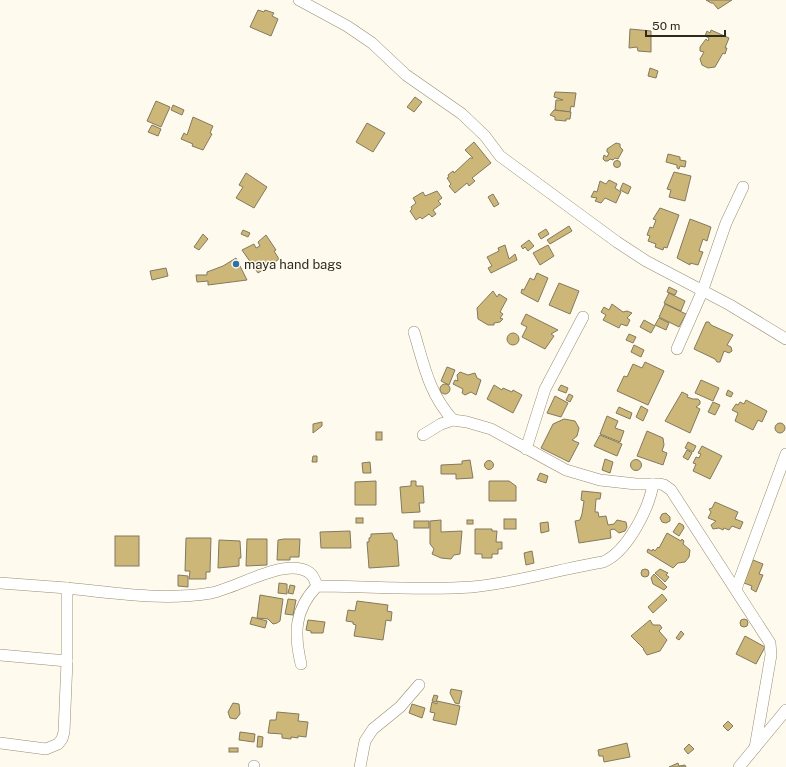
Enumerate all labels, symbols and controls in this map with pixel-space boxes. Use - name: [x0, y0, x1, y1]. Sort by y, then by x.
- scale bar: [646, 12, 725, 38]
- text: 50 m: [652, 19, 680, 33]
- place label: maya hand bags: [244, 257, 342, 272]
- marker: maya hand bags: [231, 259, 241, 269]

